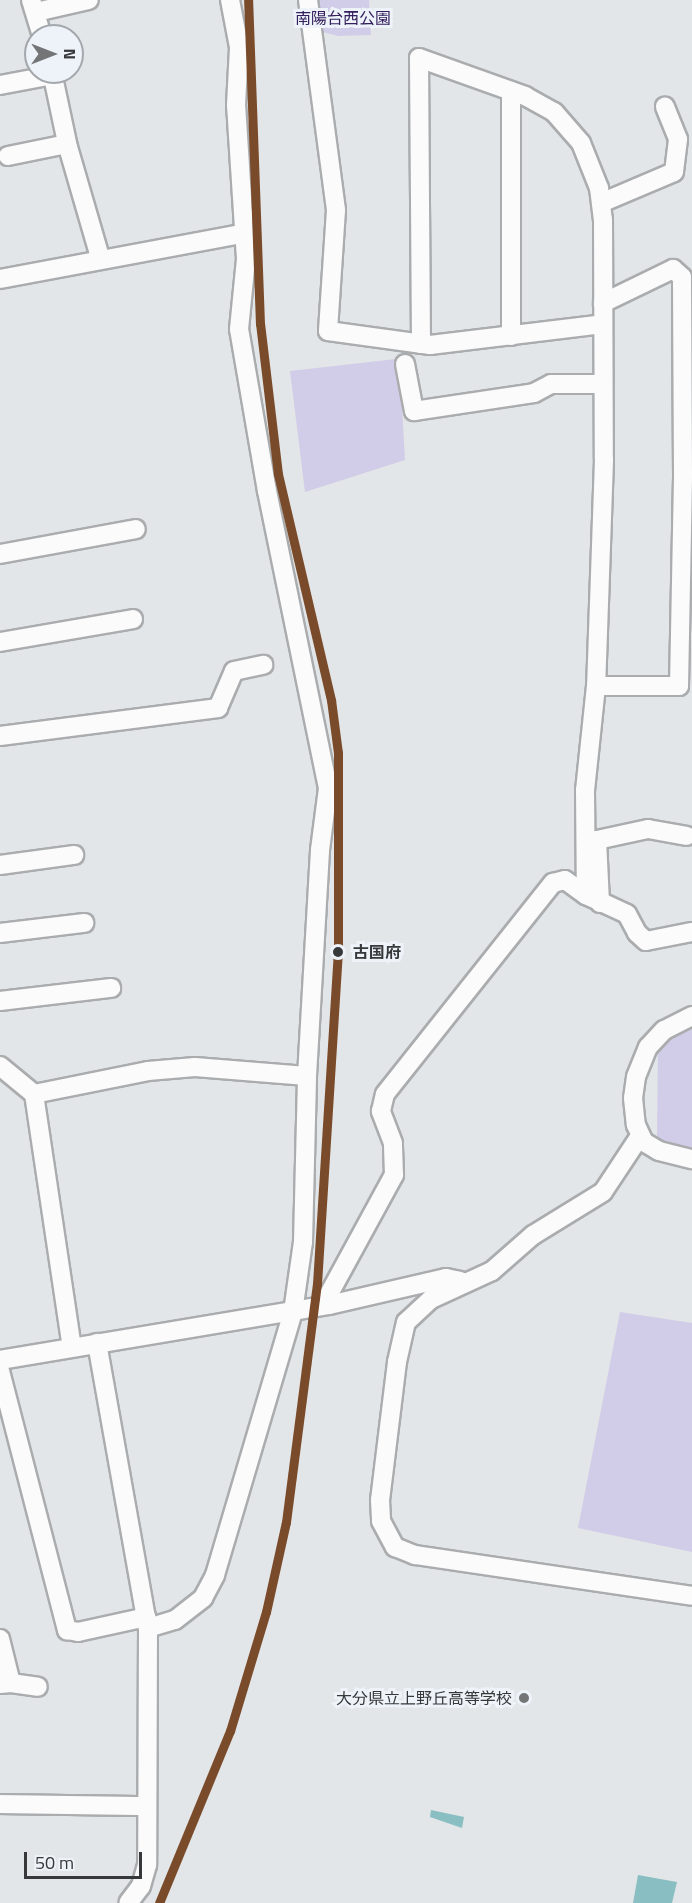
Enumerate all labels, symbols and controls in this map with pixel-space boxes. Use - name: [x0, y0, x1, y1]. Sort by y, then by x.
- park label: 南陽台西公園: [295, 8, 391, 28]
- north arrow: [24, 24, 84, 84]
- text: N: [58, 48, 82, 60]
- marker: 古国府: [328, 942, 348, 962]
- place label: 古国府: [353, 942, 401, 962]
- place label: 大分県立上野丘高等学校: [336, 1688, 512, 1708]
- marker: 大分県立上野丘高等学校: [517, 1691, 531, 1705]
- scale bar: [27, 1840, 146, 1878]
- text: 50 m: [35, 1849, 74, 1876]

